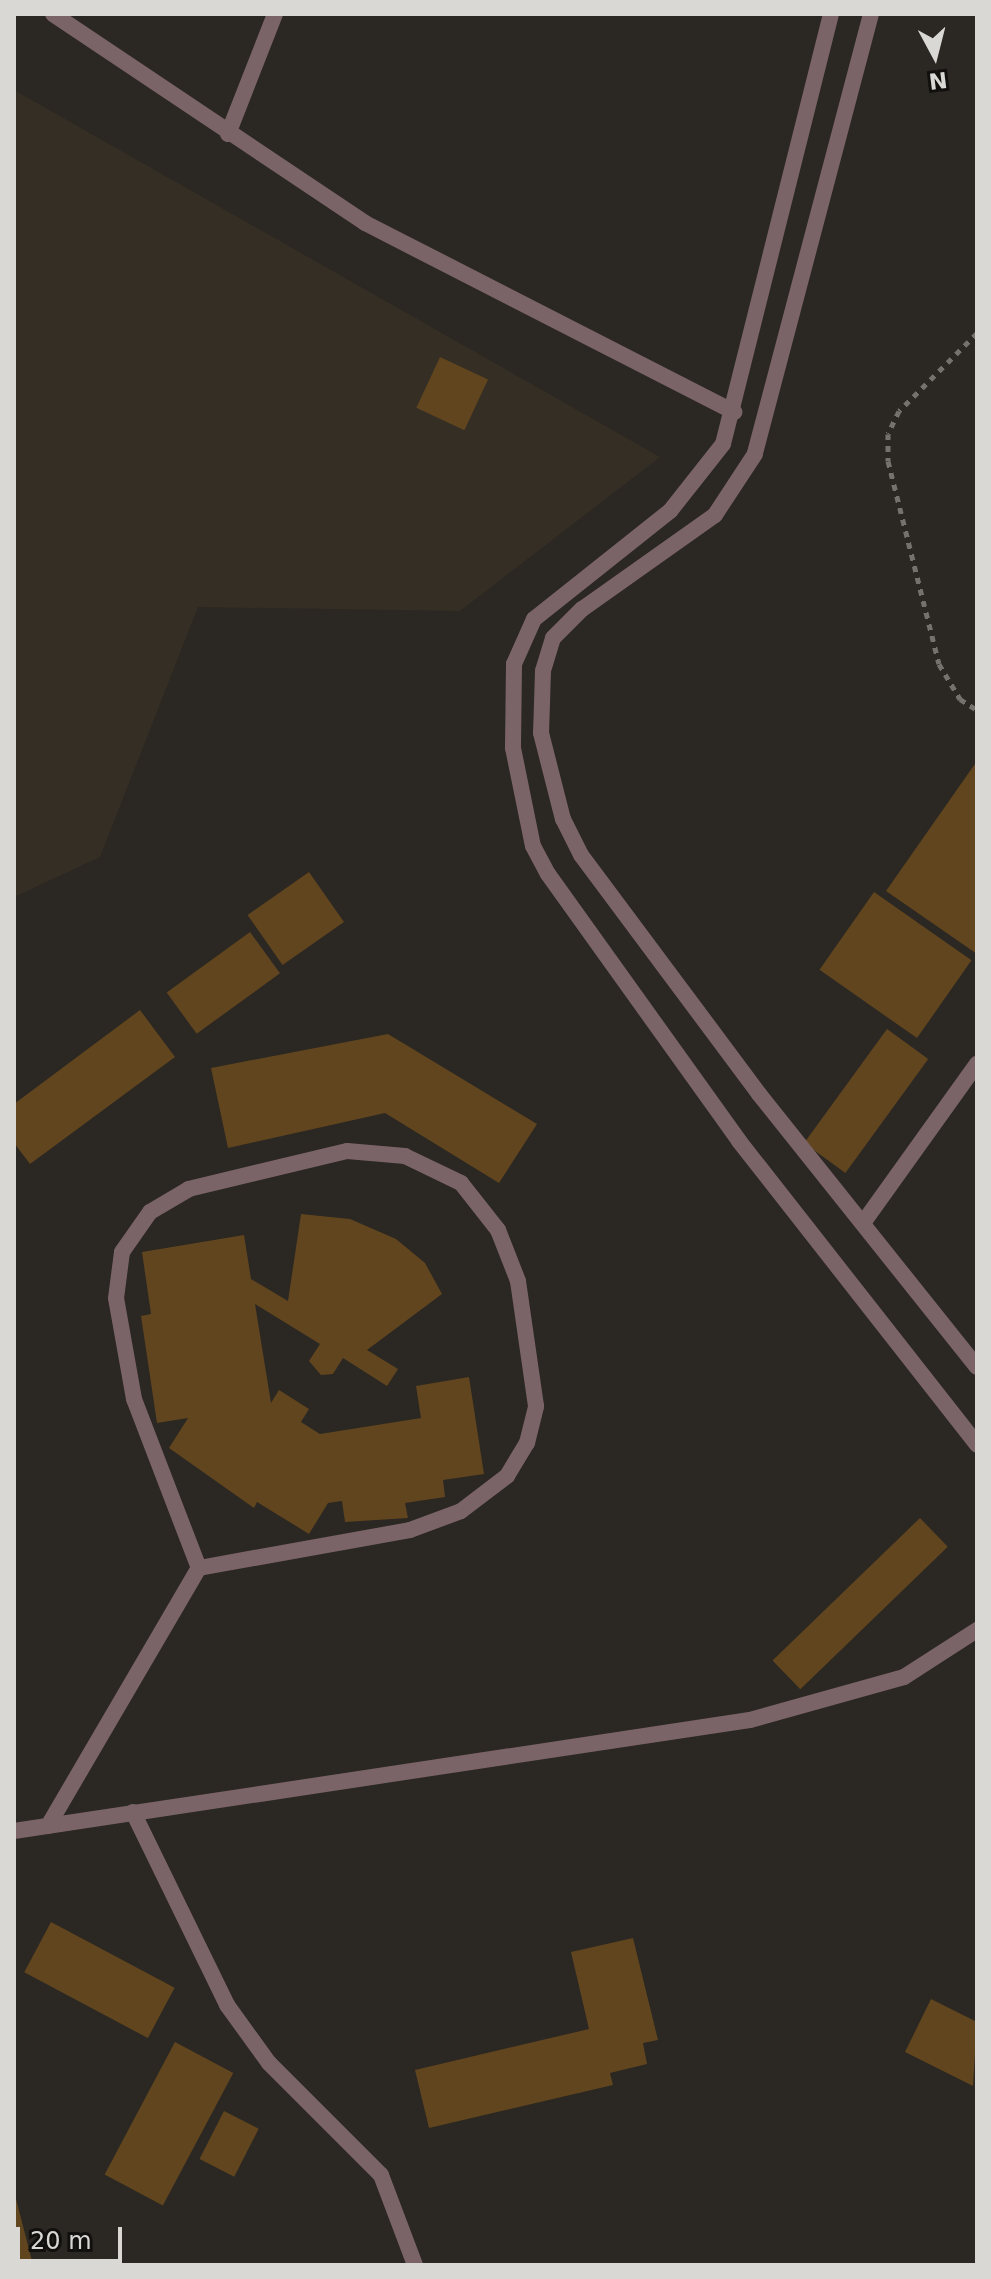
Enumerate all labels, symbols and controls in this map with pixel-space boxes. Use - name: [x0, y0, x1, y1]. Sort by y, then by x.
- north arrow: [895, 16, 975, 96]
- text: N: [927, 67, 949, 94]
- scale bar: [20, 2211, 126, 2261]
- text: 20 m: [30, 2227, 92, 2255]

